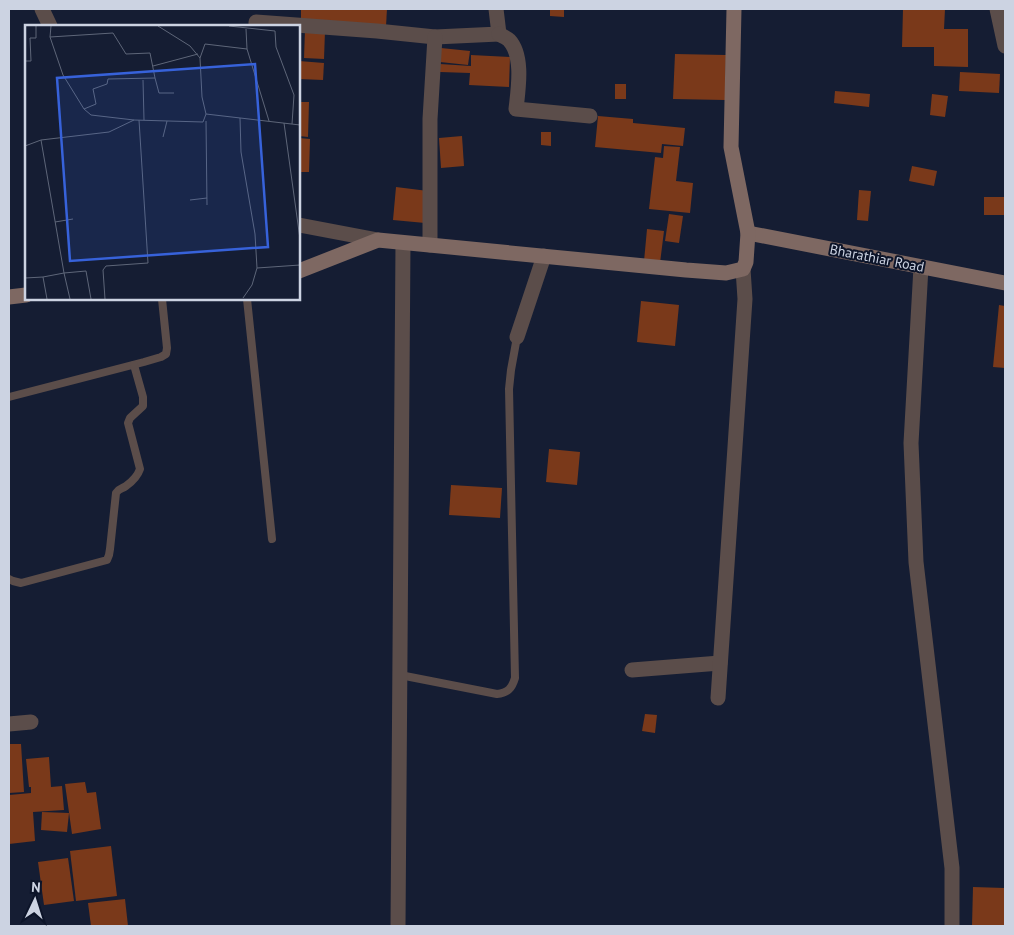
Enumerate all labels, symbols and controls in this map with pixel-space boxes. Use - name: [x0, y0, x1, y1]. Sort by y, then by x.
- inset map: [25, 25, 300, 300]
- street label: Bharathiar Road: [828, 240, 926, 276]
- north arrow: [10, 875, 60, 925]
- text: N: [31, 878, 41, 896]

